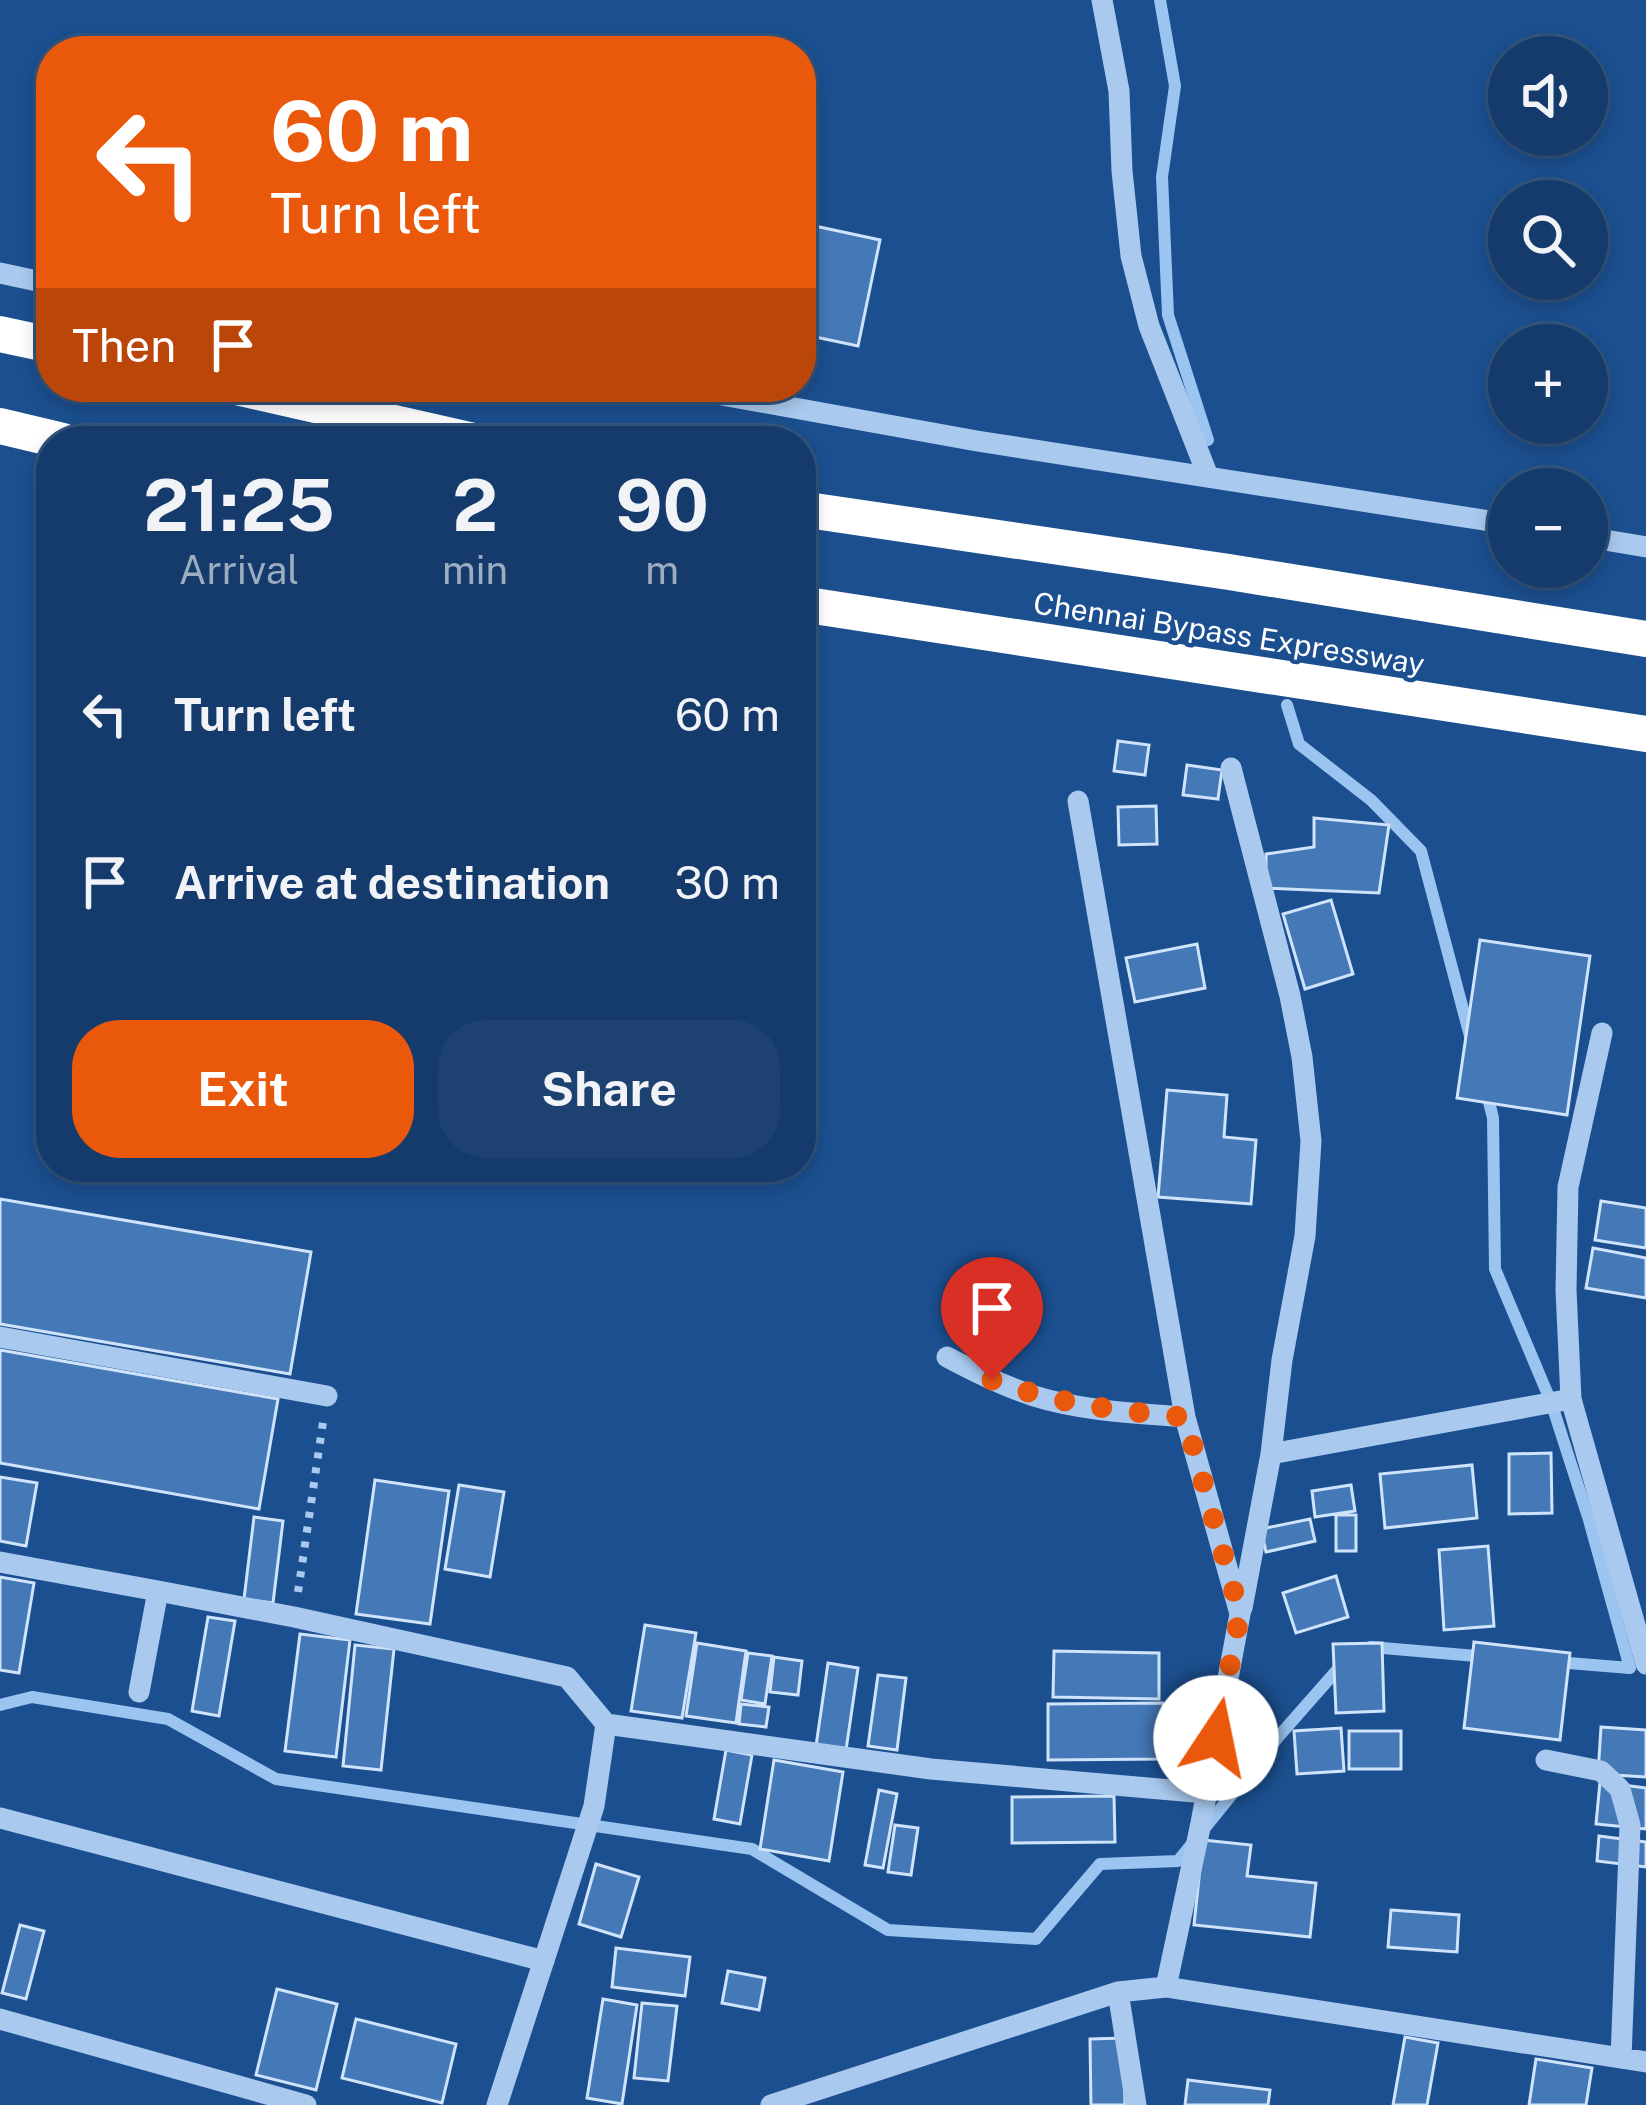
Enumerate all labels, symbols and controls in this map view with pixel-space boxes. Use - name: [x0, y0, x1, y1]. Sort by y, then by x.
- map controls: [1488, 36, 1608, 588]
- button: sound: [1488, 36, 1608, 156]
- text: 60 m: [270, 81, 474, 180]
- icon: left: [72, 84, 228, 240]
- button: search: [1488, 180, 1608, 300]
- text: Turn left: [270, 182, 481, 245]
- icon: arrive: [200, 312, 266, 378]
- text: Then: [72, 319, 176, 372]
- button: +: [1488, 324, 1608, 444]
- text: 21:25: [143, 463, 335, 547]
- text: 2: [452, 463, 498, 547]
- text: 90: [615, 463, 709, 547]
- button: −: [1488, 468, 1608, 588]
- text: Arrival: [179, 547, 299, 593]
- text: min: [442, 547, 508, 593]
- text: m: [645, 547, 679, 593]
- street label: Chennai Bypass Expressway: [1031, 584, 1427, 682]
- icon: left: [72, 681, 138, 747]
- text: Turn left: [174, 688, 356, 741]
- text: 60 m: [675, 688, 780, 741]
- icon: arrive: [72, 849, 138, 915]
- text: Arrive at destination: [174, 856, 610, 909]
- text: 30 m: [675, 856, 780, 909]
- button: Exit: [72, 1020, 414, 1158]
- button: Share: [438, 1020, 780, 1158]
- pin: [941, 1257, 1043, 1380]
- icon: arrive: [959, 1275, 1025, 1341]
- position arrow: [1153, 1675, 1279, 1801]

